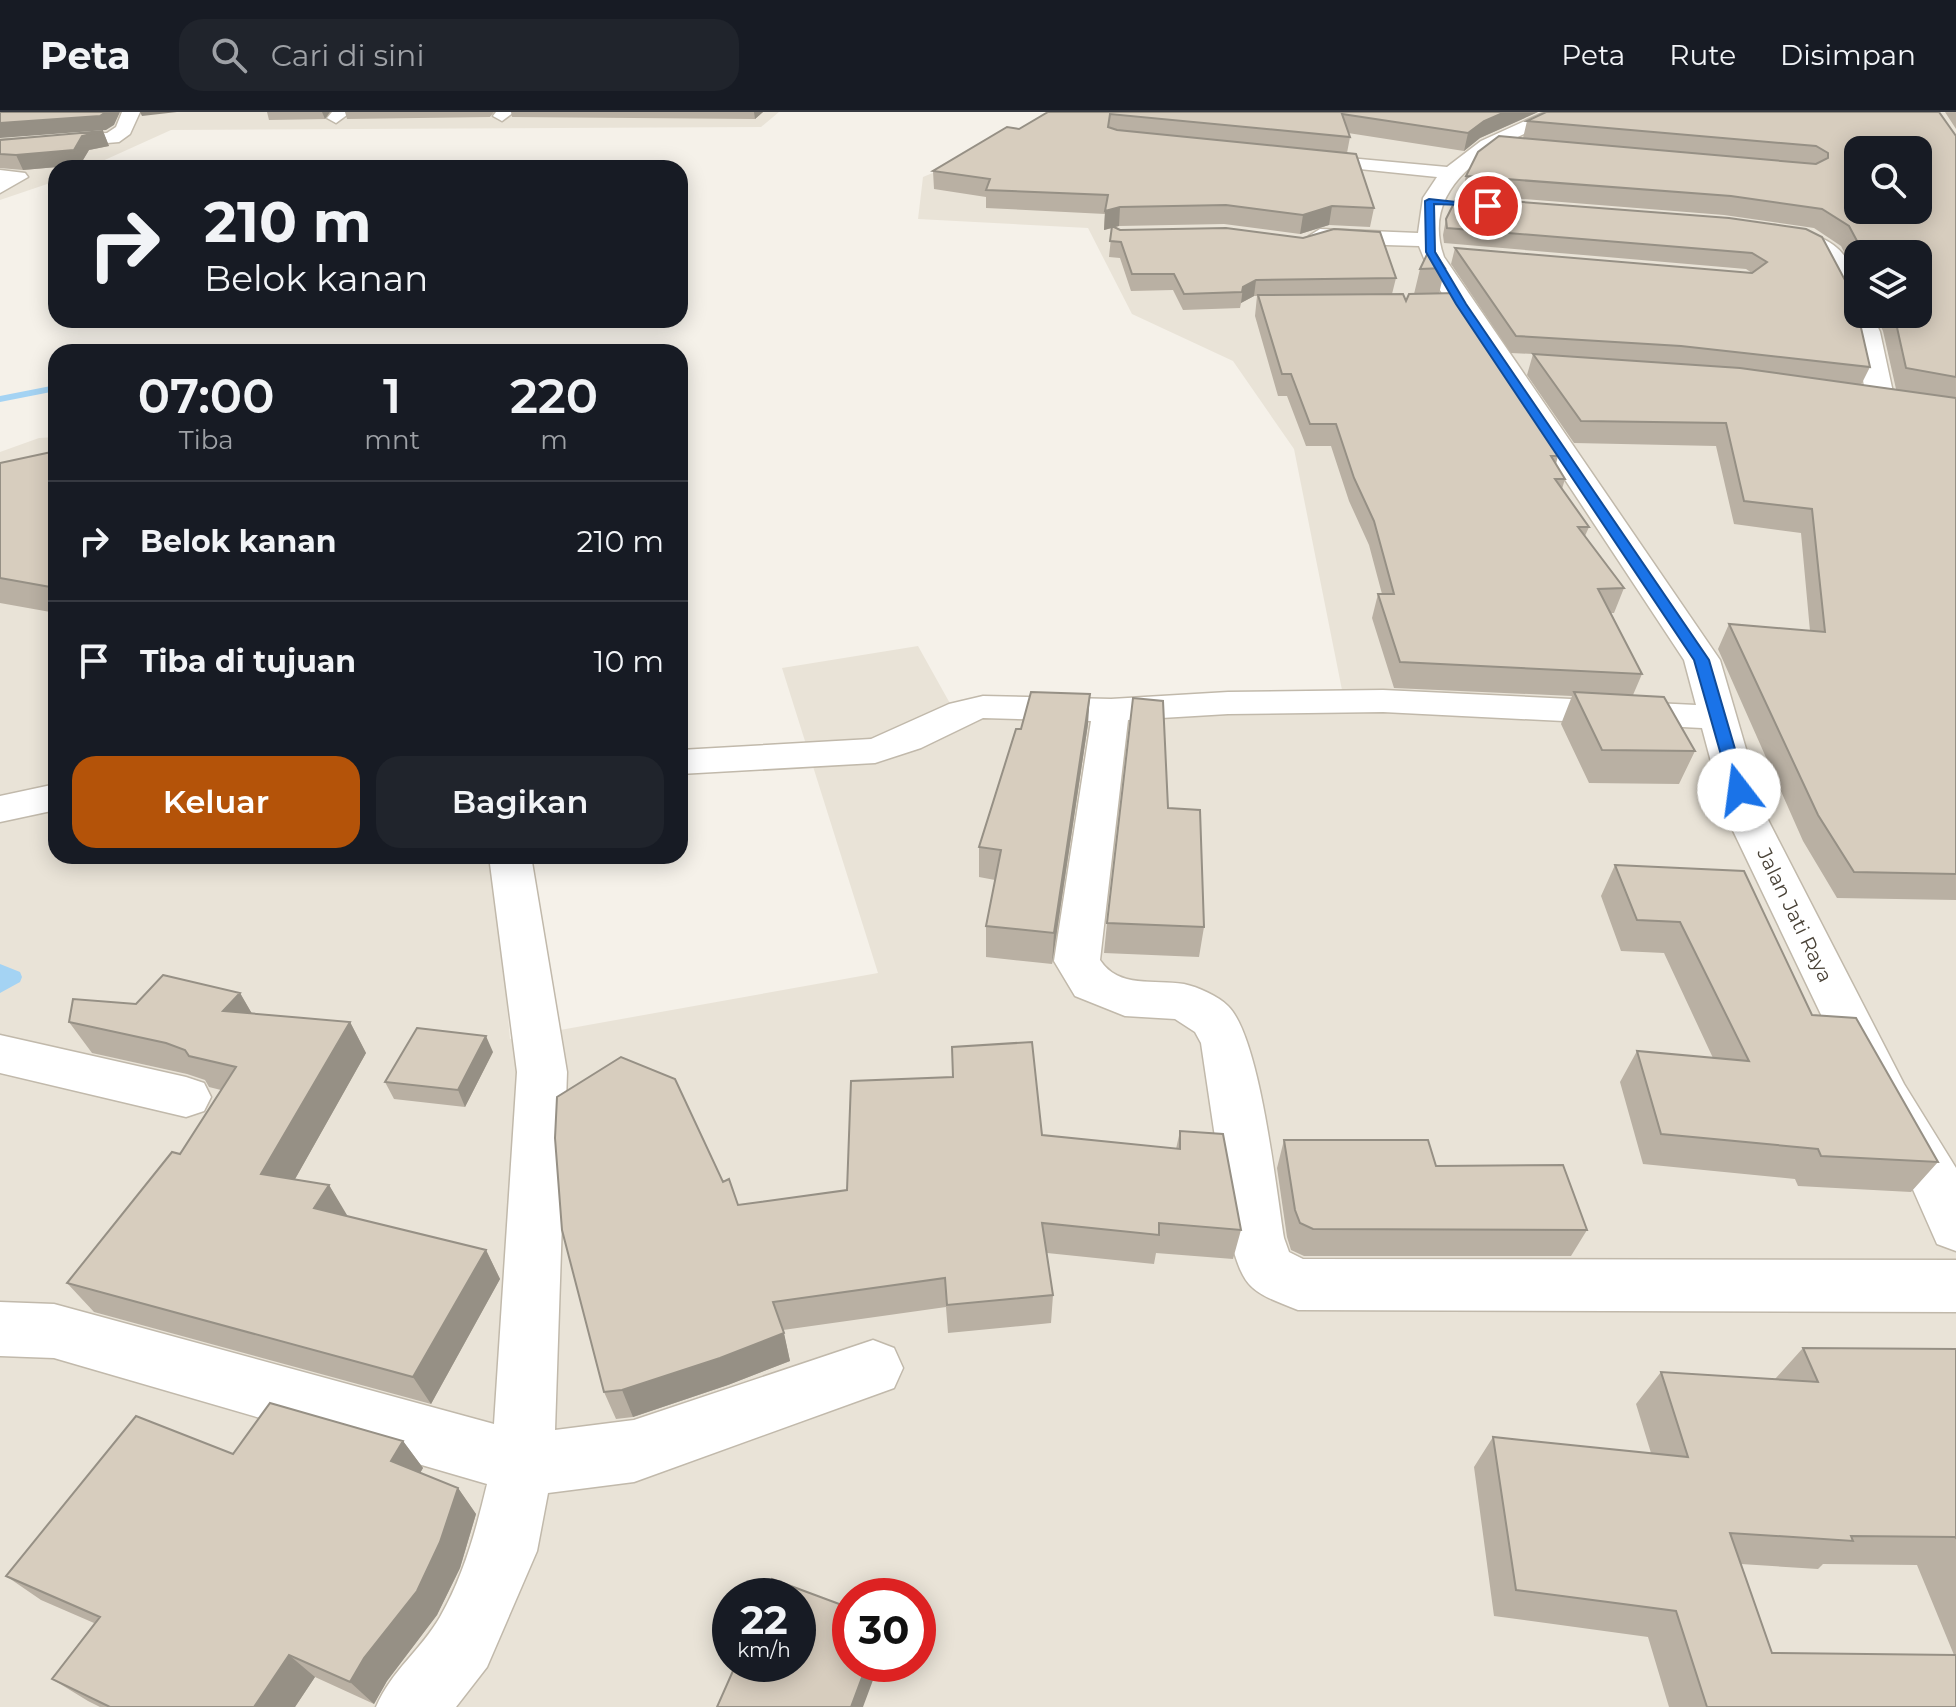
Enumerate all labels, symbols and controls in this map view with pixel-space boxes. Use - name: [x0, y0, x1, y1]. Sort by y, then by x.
- search box: [179, 19, 739, 91]
- text: Peta: [40, 32, 131, 79]
- icon: search: [207, 33, 251, 77]
- text: Cari di sini: [271, 37, 424, 74]
- text: Peta: [1561, 38, 1625, 72]
- text: Rute: [1669, 38, 1736, 72]
- text: Disimpan: [1780, 38, 1916, 72]
- map controls: [1844, 136, 1932, 328]
- button: search: [1844, 136, 1932, 224]
- pin: [1454, 172, 1522, 240]
- icon: arrive: [1466, 184, 1510, 228]
- text: 210 m: [204, 188, 372, 256]
- icon: right: [72, 192, 176, 296]
- button: layers: [1844, 240, 1932, 328]
- text: Belok kanan: [204, 256, 428, 300]
- text: 07:00: [138, 367, 274, 425]
- text: 1: [383, 367, 401, 425]
- text: 220: [510, 367, 598, 425]
- text: Tiba: [179, 424, 234, 456]
- text: mnt: [364, 424, 420, 456]
- text: m: [540, 424, 568, 456]
- icon: right: [72, 519, 116, 563]
- text: Belok kanan: [140, 523, 337, 560]
- text: 210 m: [577, 523, 664, 560]
- icon: arrive: [72, 639, 116, 683]
- text: Tiba di tujuan: [140, 643, 356, 680]
- text: 10 m: [594, 643, 664, 680]
- position arrow: [1697, 748, 1781, 832]
- button: Keluar: [72, 756, 360, 848]
- button: Bagikan: [376, 756, 664, 848]
- street label: Jalan Jati Raya: [1752, 843, 1838, 986]
- speed limit sign: 30: [832, 1578, 936, 1682]
- text: 22: [740, 1595, 788, 1644]
- text: km/h: [737, 1638, 791, 1662]

